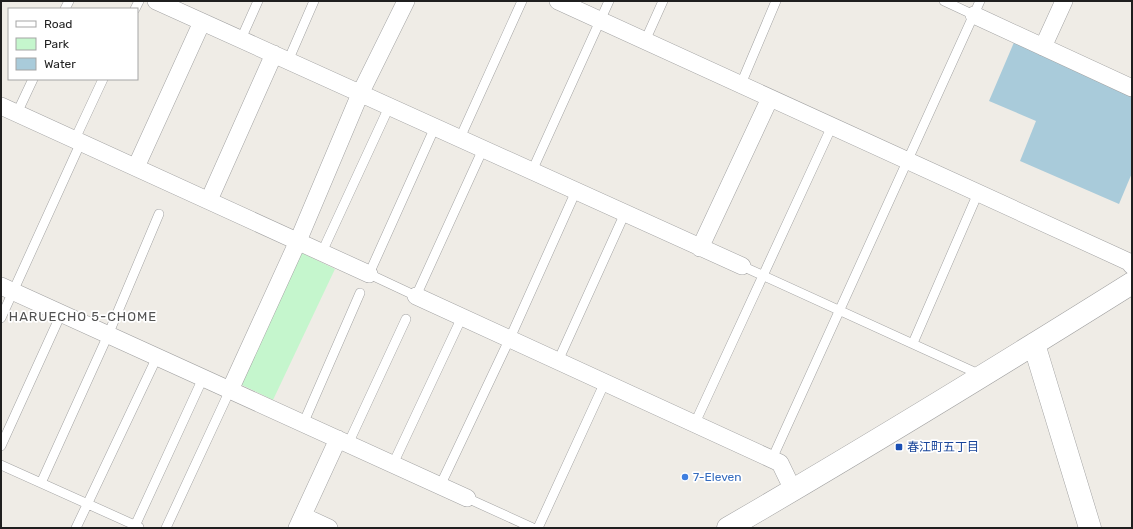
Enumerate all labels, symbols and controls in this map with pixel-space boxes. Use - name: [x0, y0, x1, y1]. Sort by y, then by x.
- legend: [8, 8, 138, 80]
- text: Road: [44, 17, 72, 31]
- text: Park: [44, 37, 70, 51]
- text: Water: [44, 57, 76, 71]
- district label: HARUECHO 5-CHOME: [9, 309, 157, 324]
- place label: 春江町五丁目: [907, 440, 979, 454]
- marker: 春江町五丁目: [894, 442, 904, 452]
- place label: 7-Eleven: [693, 470, 742, 484]
- marker: 7-Eleven: [680, 472, 690, 482]

